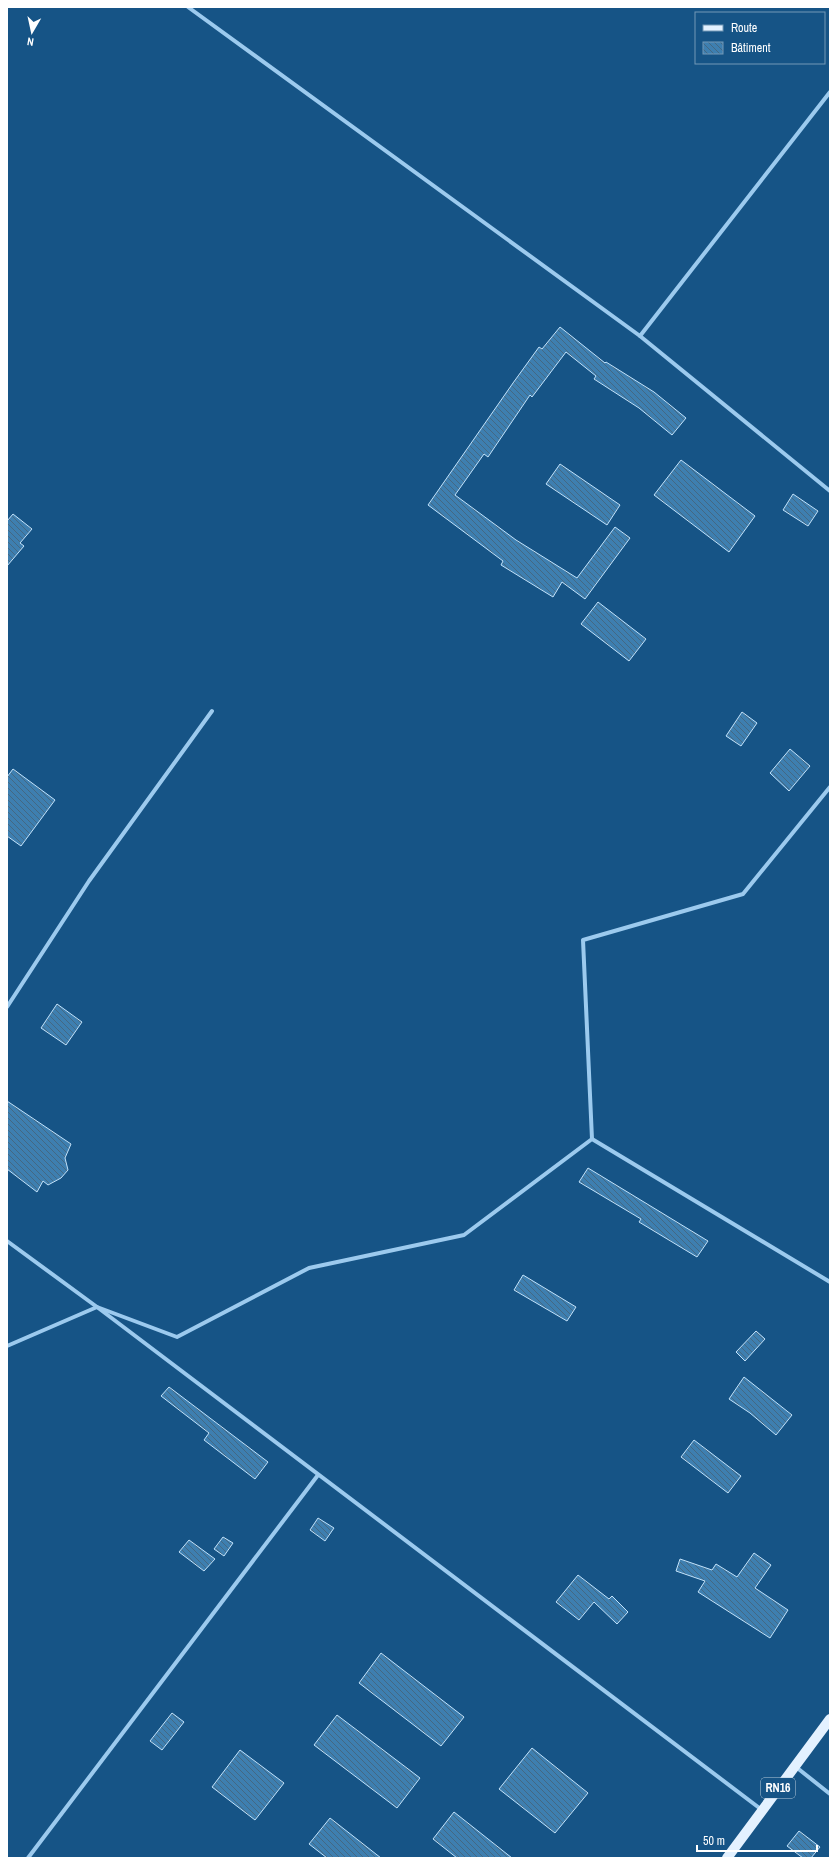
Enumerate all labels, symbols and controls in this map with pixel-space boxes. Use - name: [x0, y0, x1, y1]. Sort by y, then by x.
- north arrow: [12, 12, 52, 52]
- legend: [695, 12, 825, 64]
- text: Route: [731, 20, 757, 36]
- text: N: [26, 34, 35, 49]
- text: Bâtiment: [731, 40, 771, 56]
- road number: RN16: [761, 1778, 795, 1798]
- scale bar: [697, 1827, 817, 1853]
- text: 50 m: [703, 1833, 725, 1849]

